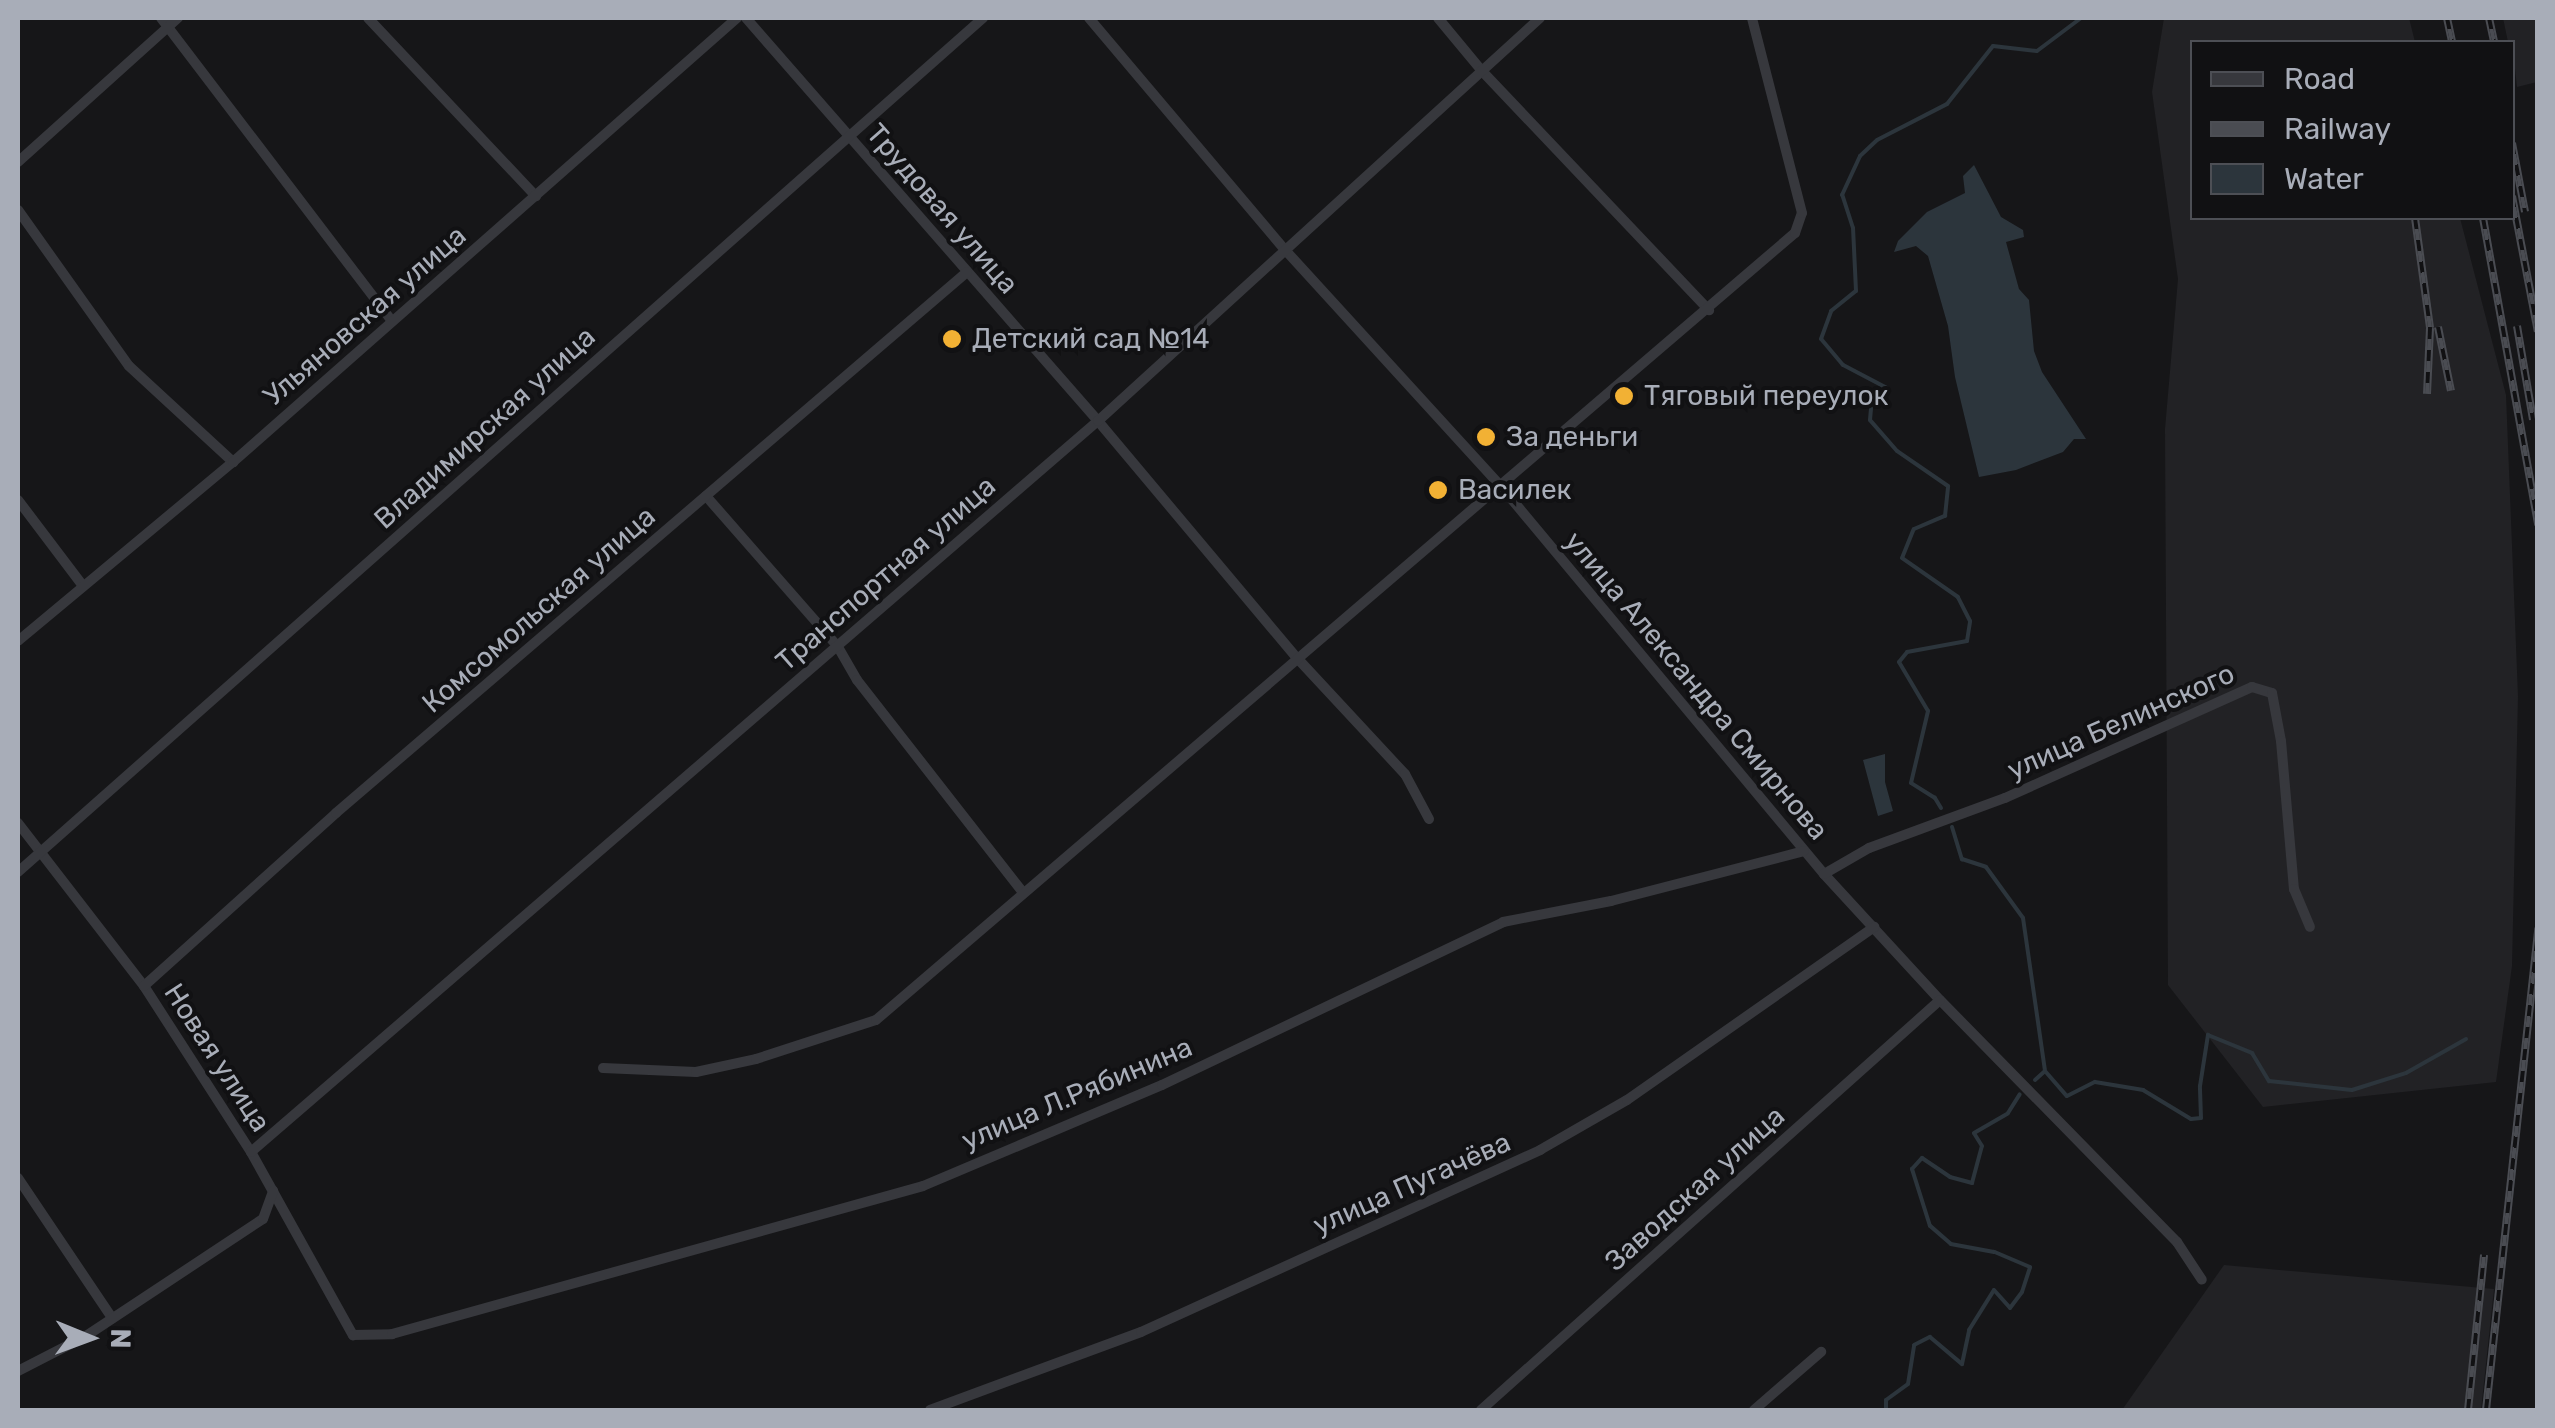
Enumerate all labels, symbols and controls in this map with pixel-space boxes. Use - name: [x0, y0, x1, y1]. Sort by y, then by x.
- legend: [2190, 40, 2515, 220]
- text: Road: [2284, 61, 2355, 97]
- text: Railway: [2284, 111, 2391, 147]
- street label: Трудовая улица: [859, 117, 1025, 301]
- text: Water: [2284, 161, 2364, 197]
- street label: Ульяновская улица: [257, 219, 473, 413]
- street label: Владимирская улица: [368, 320, 602, 536]
- place label: Детский сад №14: [972, 322, 1210, 356]
- marker: Детский сад №14: [941, 328, 963, 350]
- place label: Тяговый переулок: [1644, 379, 1889, 413]
- marker: Тяговый переулок: [1613, 385, 1635, 407]
- place label: За деньги: [1506, 420, 1638, 454]
- marker: За деньги: [1475, 426, 1497, 448]
- street label: Транспортная улица: [769, 470, 1003, 678]
- place label: Василек: [1458, 473, 1572, 507]
- marker: Василек: [1427, 479, 1449, 501]
- street label: Комсомольская улица: [416, 500, 662, 720]
- street label: улица Александра Смирнова: [1557, 525, 1835, 847]
- street label: улица Белинского: [2002, 657, 2240, 787]
- street label: Новая улица: [157, 978, 277, 1138]
- street label: улица Л.Рябинина: [957, 1030, 1197, 1158]
- street label: Заводская улица: [1598, 1100, 1792, 1278]
- street label: улица Пугачёва: [1308, 1125, 1516, 1243]
- north arrow: [40, 1288, 140, 1388]
- text: N: [104, 1328, 137, 1349]

